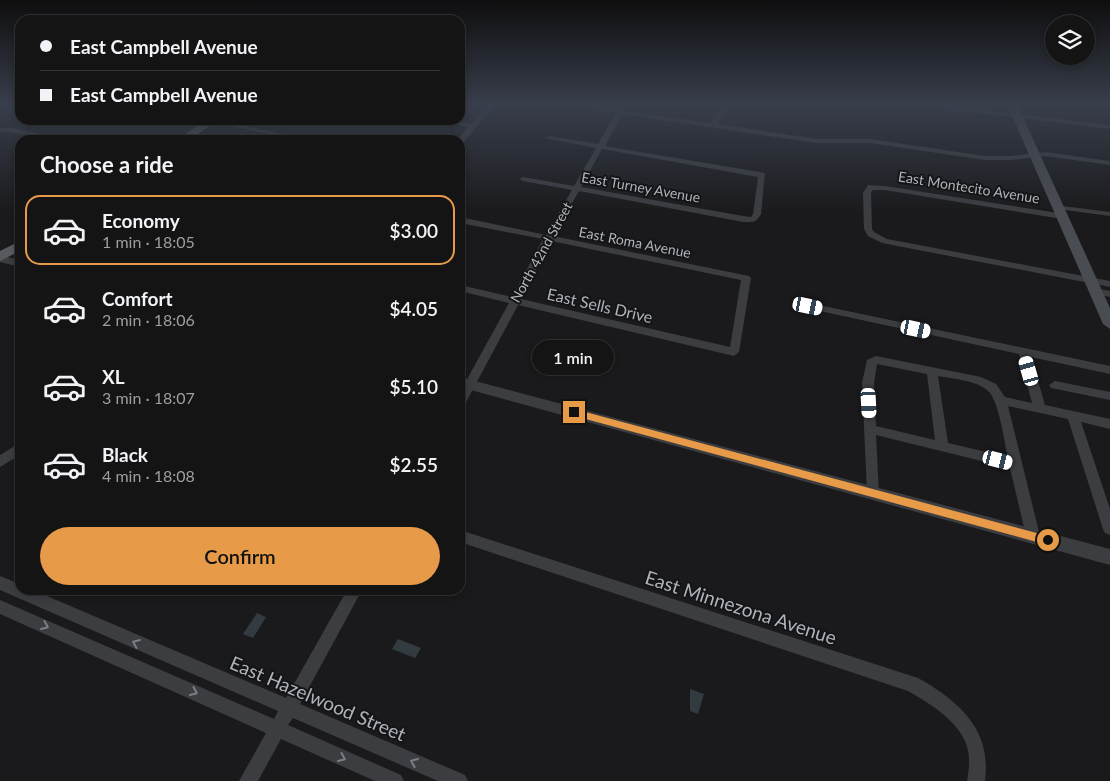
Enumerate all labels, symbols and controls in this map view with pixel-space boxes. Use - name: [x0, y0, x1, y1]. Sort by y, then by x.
- map controls: [1045, 15, 1095, 65]
- button: layers: [1045, 15, 1095, 65]
- text: East Campbell Avenue: [70, 35, 258, 58]
- text: East Campbell Avenue: [70, 83, 258, 106]
- text: Choose a ride: [40, 151, 174, 178]
- street label: East Montecito Avenue: [897, 167, 1041, 207]
- street label: East Turney Avenue: [580, 168, 702, 206]
- street label: North 42nd Street: [506, 199, 576, 305]
- icon: car: [42, 208, 87, 253]
- text: Economy: [102, 209, 180, 232]
- text: $3.00: [389, 219, 438, 242]
- street label: East Roma Avenue: [578, 223, 692, 261]
- text: 1 min · 18:05: [102, 232, 195, 251]
- street label: East Sells Drive: [545, 284, 655, 326]
- icon: car: [42, 286, 87, 331]
- text: Comfort: [102, 287, 173, 310]
- car: [791, 296, 824, 316]
- text: $4.05: [389, 297, 438, 320]
- text: 2 min · 18:06: [102, 310, 195, 329]
- car: [899, 319, 932, 339]
- callout: 1 min: [533, 340, 615, 374]
- text: 1 min: [553, 348, 593, 367]
- car: [1017, 355, 1040, 387]
- icon: car: [42, 364, 87, 409]
- text: XL: [102, 365, 125, 388]
- text: $5.10: [389, 375, 438, 398]
- text: 3 min · 18:07: [102, 388, 195, 407]
- car: [860, 388, 877, 418]
- route end: [563, 401, 585, 423]
- icon: car: [42, 442, 87, 487]
- text: Black: [102, 443, 148, 466]
- car: [981, 449, 1014, 471]
- text: $2.55: [389, 453, 438, 476]
- text: 4 min · 18:08: [102, 466, 195, 485]
- button: Confirm: [40, 527, 440, 585]
- route start: [1037, 529, 1059, 551]
- street label: East Minnezona Avenue: [642, 565, 840, 649]
- one-way arrow: [40, 620, 49, 631]
- one-way arrow: [132, 638, 141, 649]
- street label: East Hazelwood Street: [227, 651, 409, 746]
- one-way arrow: [189, 685, 198, 696]
- one-way arrow: [337, 751, 346, 762]
- one-way arrow: [410, 758, 419, 768]

